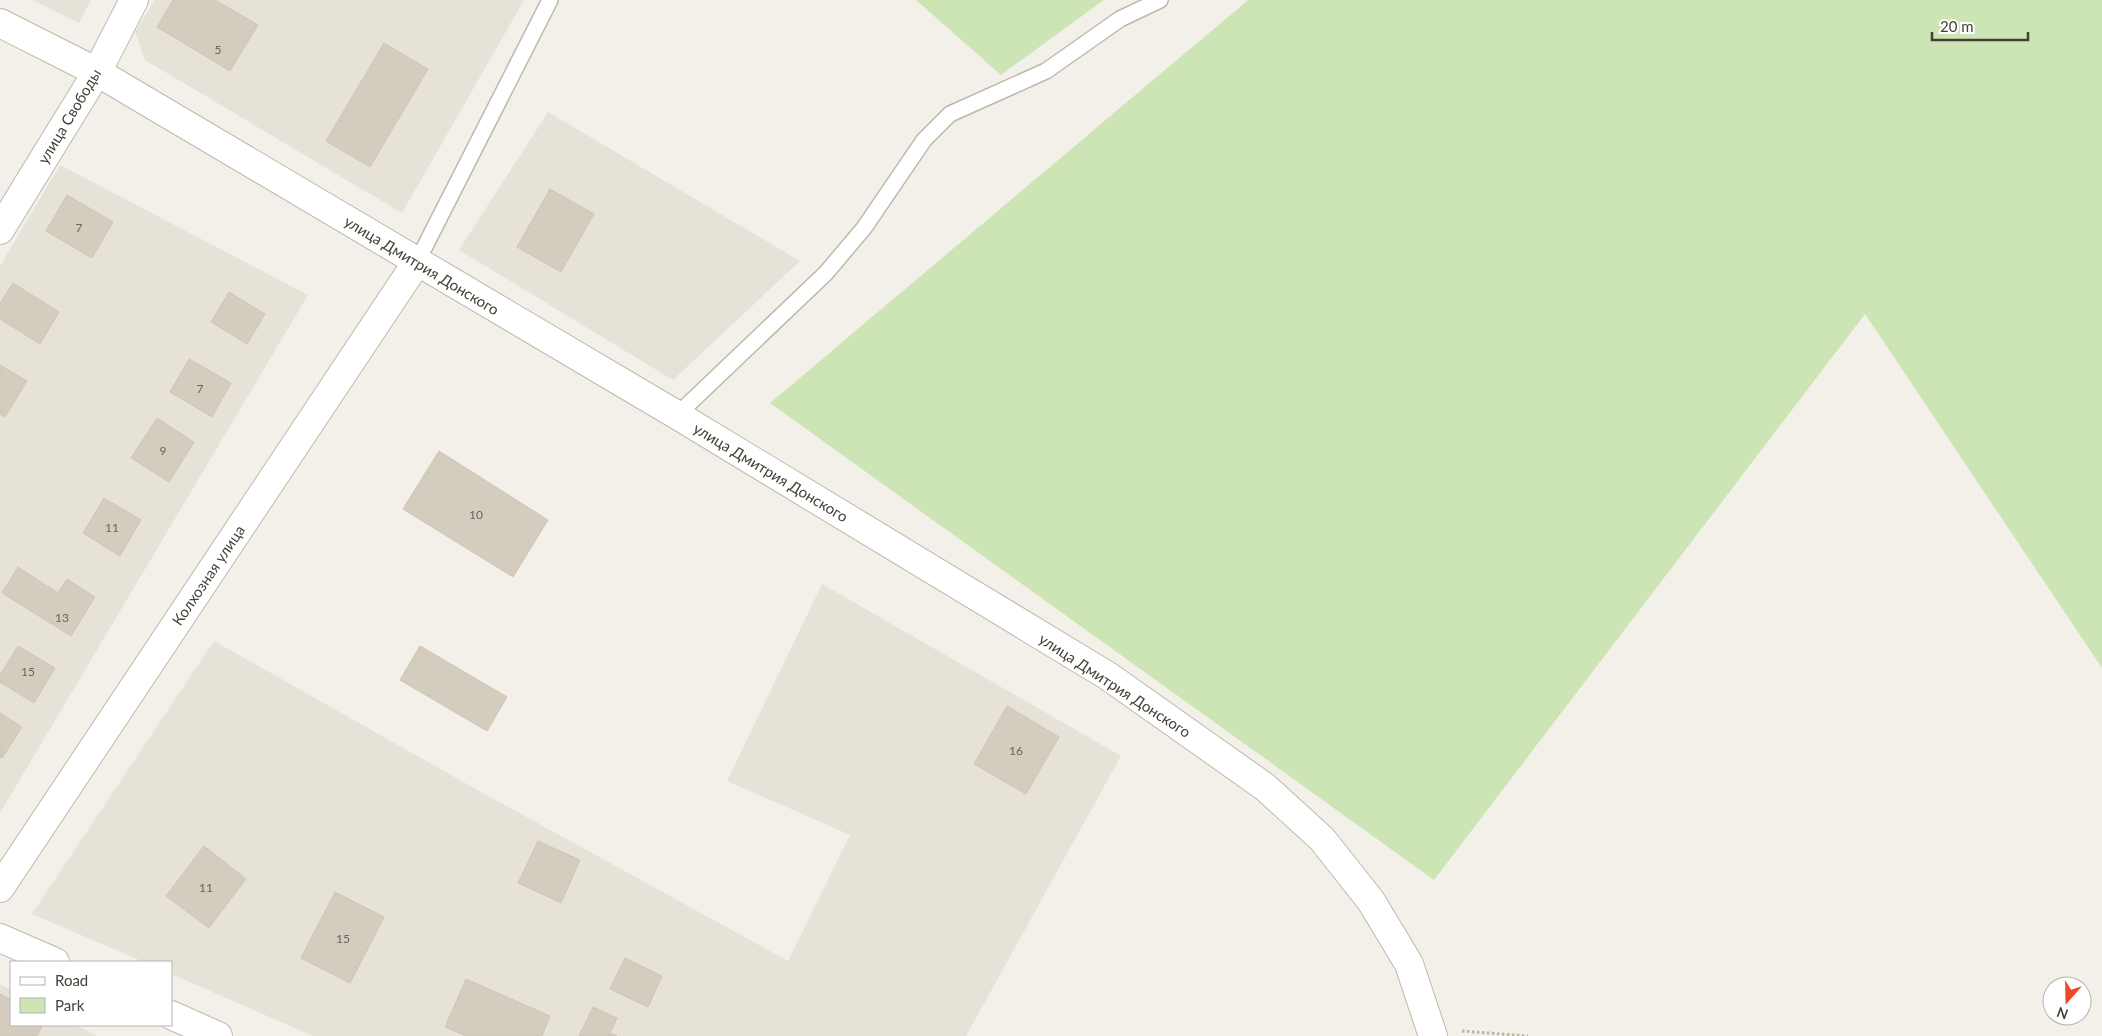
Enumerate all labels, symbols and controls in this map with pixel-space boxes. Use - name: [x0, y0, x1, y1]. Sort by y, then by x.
- scale bar: [1932, 10, 2028, 42]
- text: 20 m: [1940, 17, 1974, 35]
- house number: 5: [215, 42, 222, 57]
- street label: улица Свободы: [34, 65, 104, 167]
- street label: улица Дмитрия Донского: [341, 212, 503, 318]
- house number: 7: [76, 220, 83, 235]
- house number: 7: [197, 381, 204, 396]
- street label: улица Дмитрия Донского: [690, 419, 852, 525]
- house number: 9: [160, 443, 167, 458]
- house number: 10: [469, 507, 483, 522]
- house number: 11: [105, 520, 119, 535]
- street label: Колхозная улица: [168, 522, 248, 628]
- house number: 13: [55, 610, 69, 625]
- street label: улица Дмитрия Донского: [1036, 629, 1194, 741]
- house number: 15: [21, 664, 35, 679]
- house number: 16: [1009, 743, 1023, 758]
- house number: 11: [199, 880, 213, 895]
- house number: 15: [336, 931, 350, 946]
- legend: [10, 961, 172, 1026]
- text: Road: [55, 971, 88, 989]
- north arrow: [2042, 976, 2092, 1026]
- text: Park: [55, 996, 85, 1014]
- text: N: [2054, 1004, 2070, 1024]

